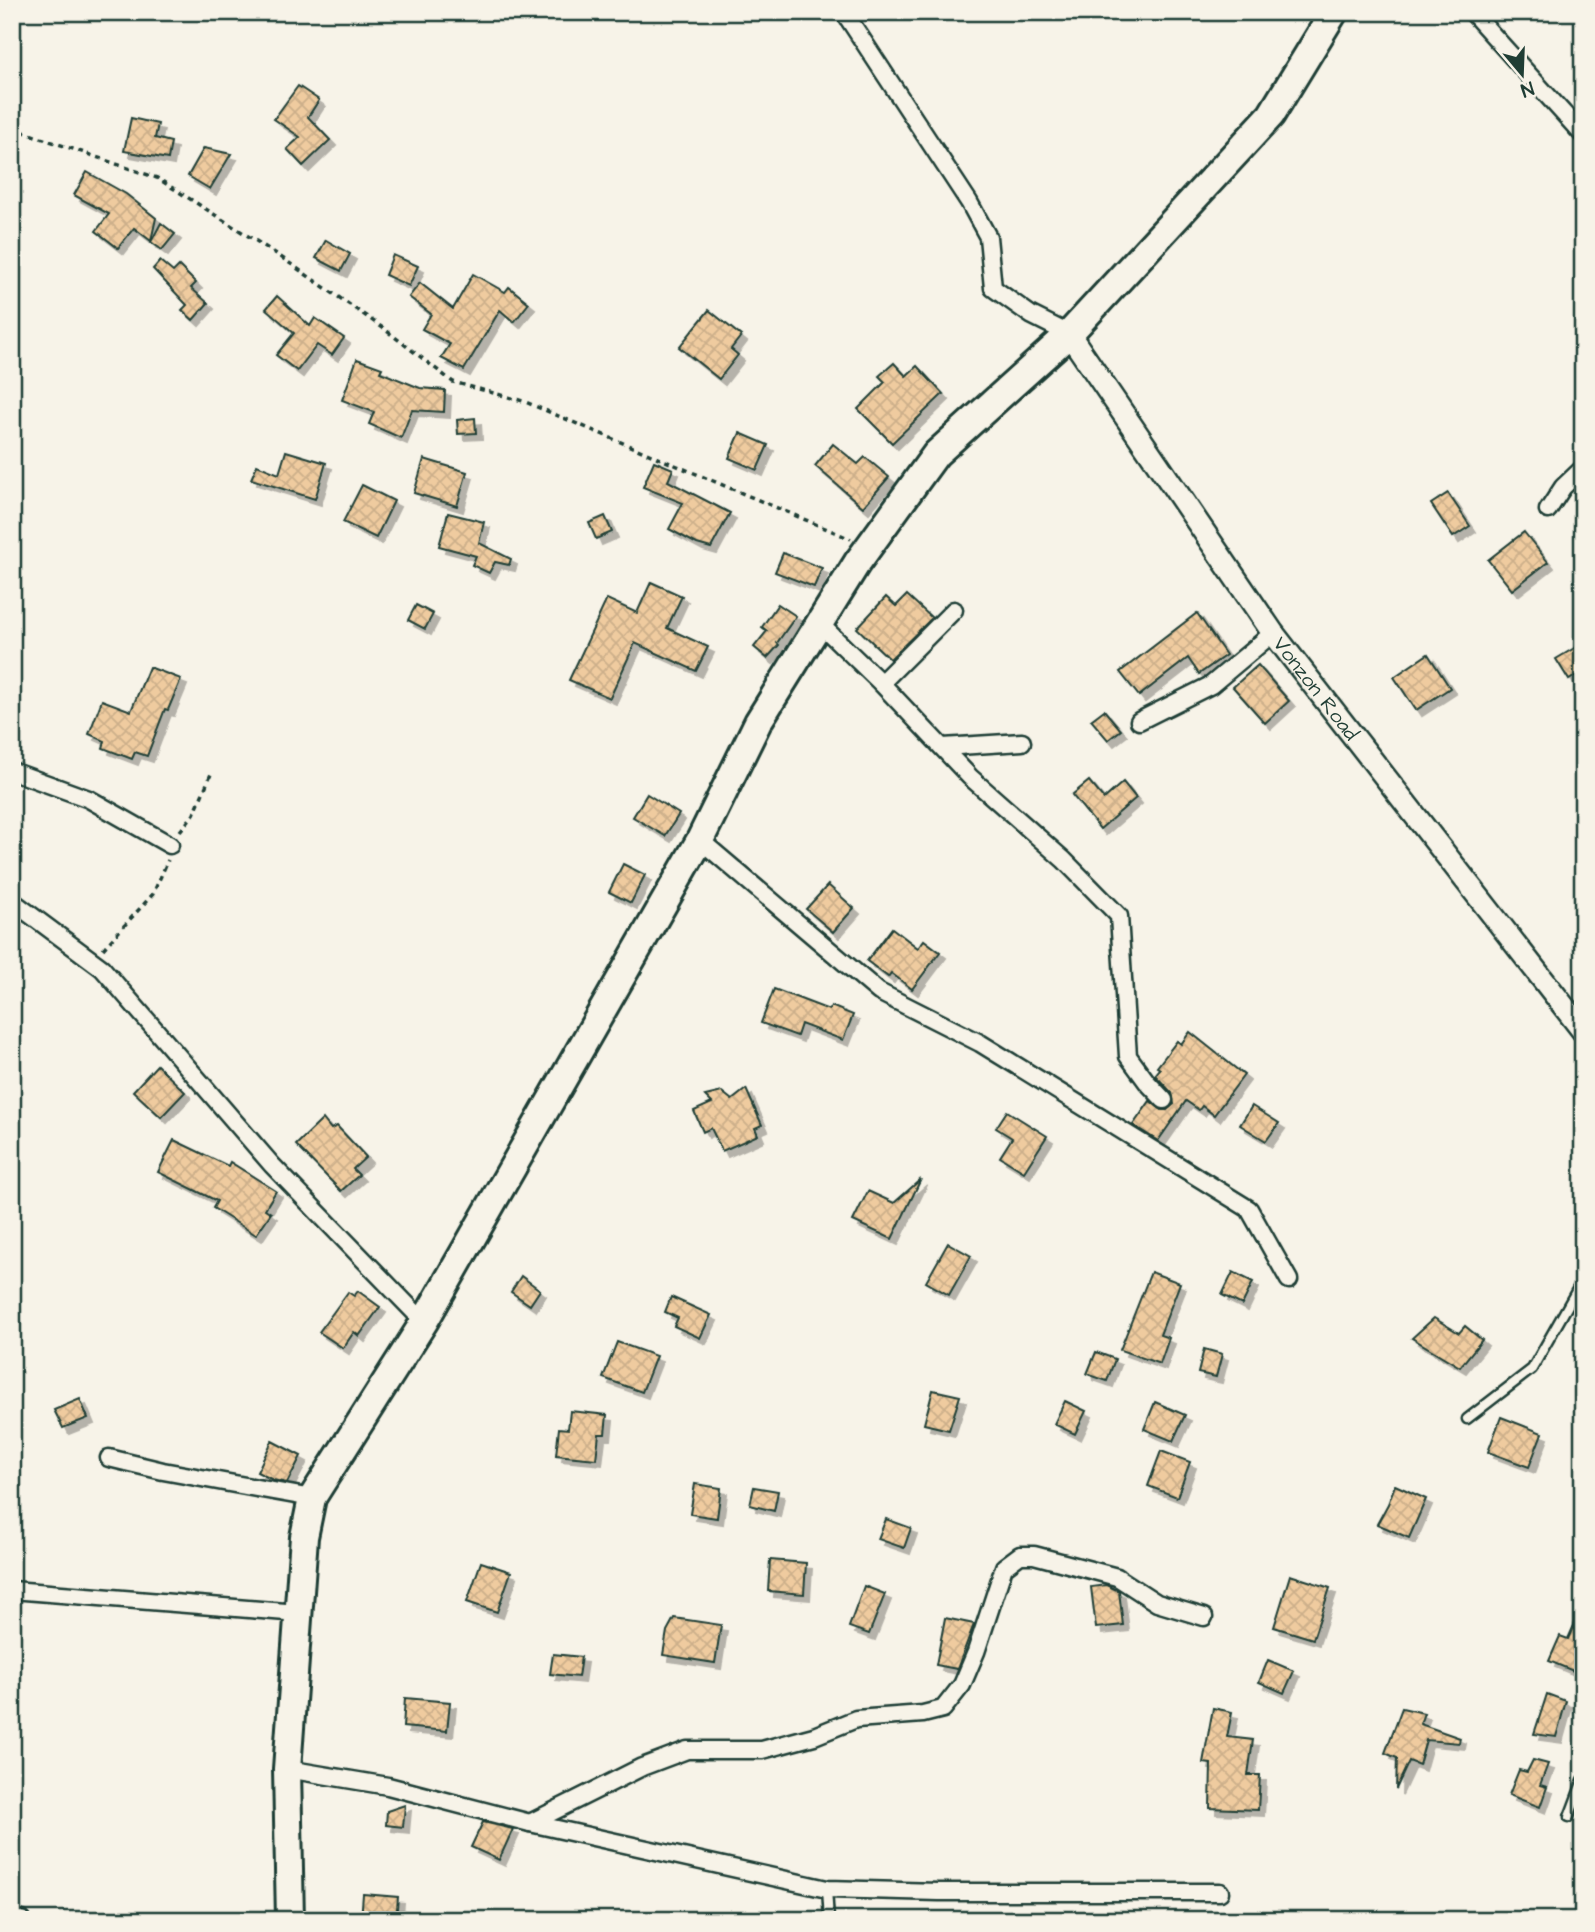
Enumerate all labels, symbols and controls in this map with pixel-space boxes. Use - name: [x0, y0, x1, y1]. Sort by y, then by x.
- north arrow: [1486, 38, 1556, 108]
- text: N: [1517, 74, 1537, 103]
- street label: Vonzon Road: [1266, 630, 1366, 747]

